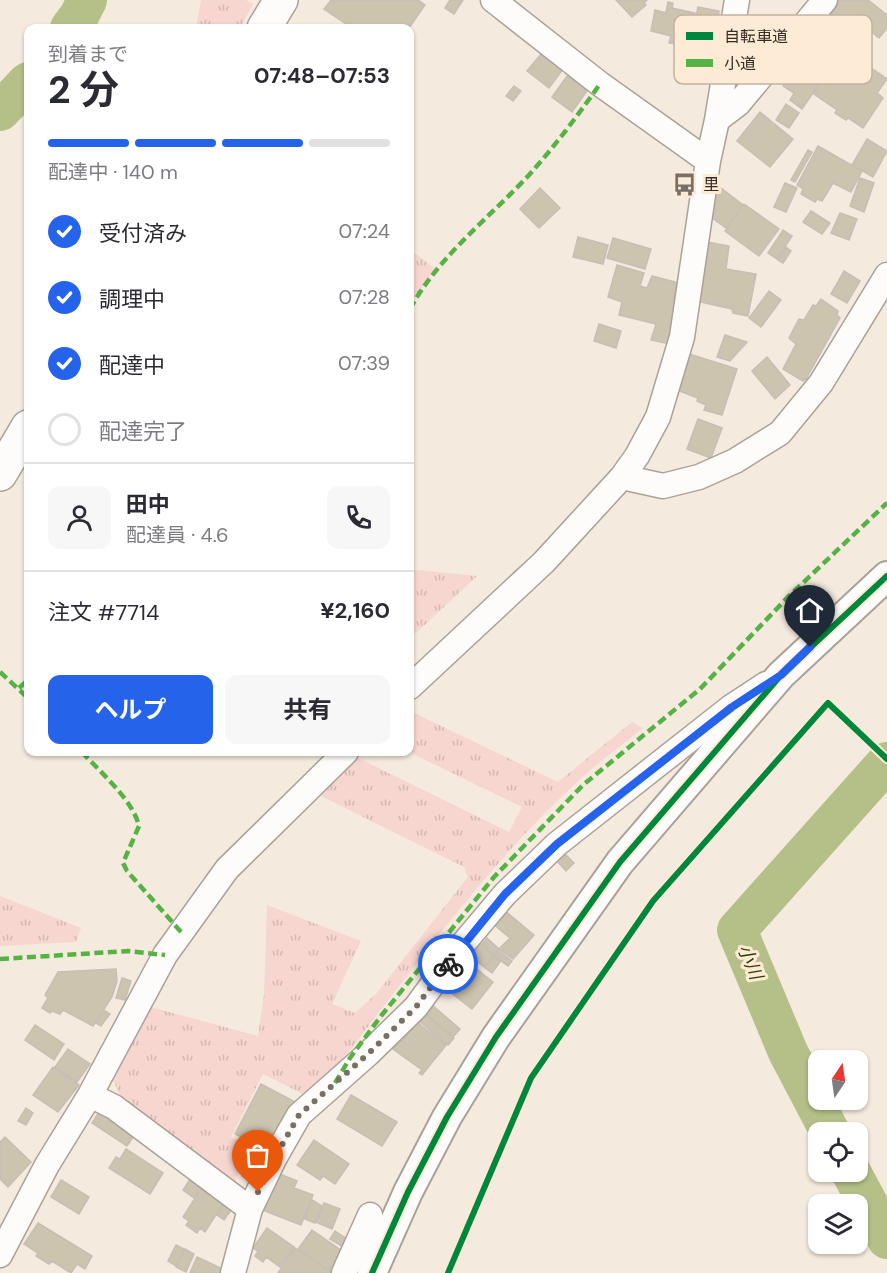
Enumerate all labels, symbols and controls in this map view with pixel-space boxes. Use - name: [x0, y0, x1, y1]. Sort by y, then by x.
- legend: [674, 15, 872, 84]
- text: 自転車道: [724, 26, 788, 47]
- text: 到着まで: [48, 41, 128, 67]
- text: 小道: [724, 53, 756, 74]
- text: 07:48–07:53: [254, 61, 390, 90]
- text: 2 分: [48, 64, 119, 115]
- text: 配達中 · 140 m: [48, 159, 178, 185]
- bus stop icon: 里: [672, 171, 698, 197]
- place label: 里: [703, 174, 719, 195]
- icon: check: [48, 215, 81, 248]
- text: 07:24: [339, 218, 390, 244]
- text: 受付済み: [99, 219, 187, 248]
- icon: check: [48, 281, 81, 314]
- text: 07:28: [339, 284, 390, 310]
- text: 調理中: [99, 285, 165, 314]
- icon: check: [48, 347, 81, 380]
- text: 07:39: [338, 350, 390, 376]
- text: 配達中: [99, 351, 165, 380]
- text: 配達完了: [99, 417, 187, 446]
- button: person: [48, 486, 111, 549]
- button: phone: [327, 486, 390, 549]
- text: 田中: [126, 490, 170, 519]
- text: 配達員 · 4.6: [126, 522, 229, 548]
- pin: [784, 585, 835, 647]
- icon: home: [793, 594, 826, 627]
- text: ¥2,160: [320, 596, 390, 625]
- text: 注文 #7714: [48, 598, 159, 627]
- button: ヘルプ: [48, 675, 213, 744]
- button: 共有: [225, 675, 390, 744]
- courier: [418, 934, 478, 994]
- water label: 小川: [732, 941, 769, 985]
- icon: bike: [432, 948, 465, 981]
- north arrow: [808, 1050, 868, 1110]
- map controls: [808, 1050, 868, 1254]
- button: locate: [808, 1122, 868, 1182]
- pin: [232, 1130, 283, 1192]
- icon: bag: [241, 1139, 274, 1172]
- button: layers: [808, 1194, 868, 1254]

